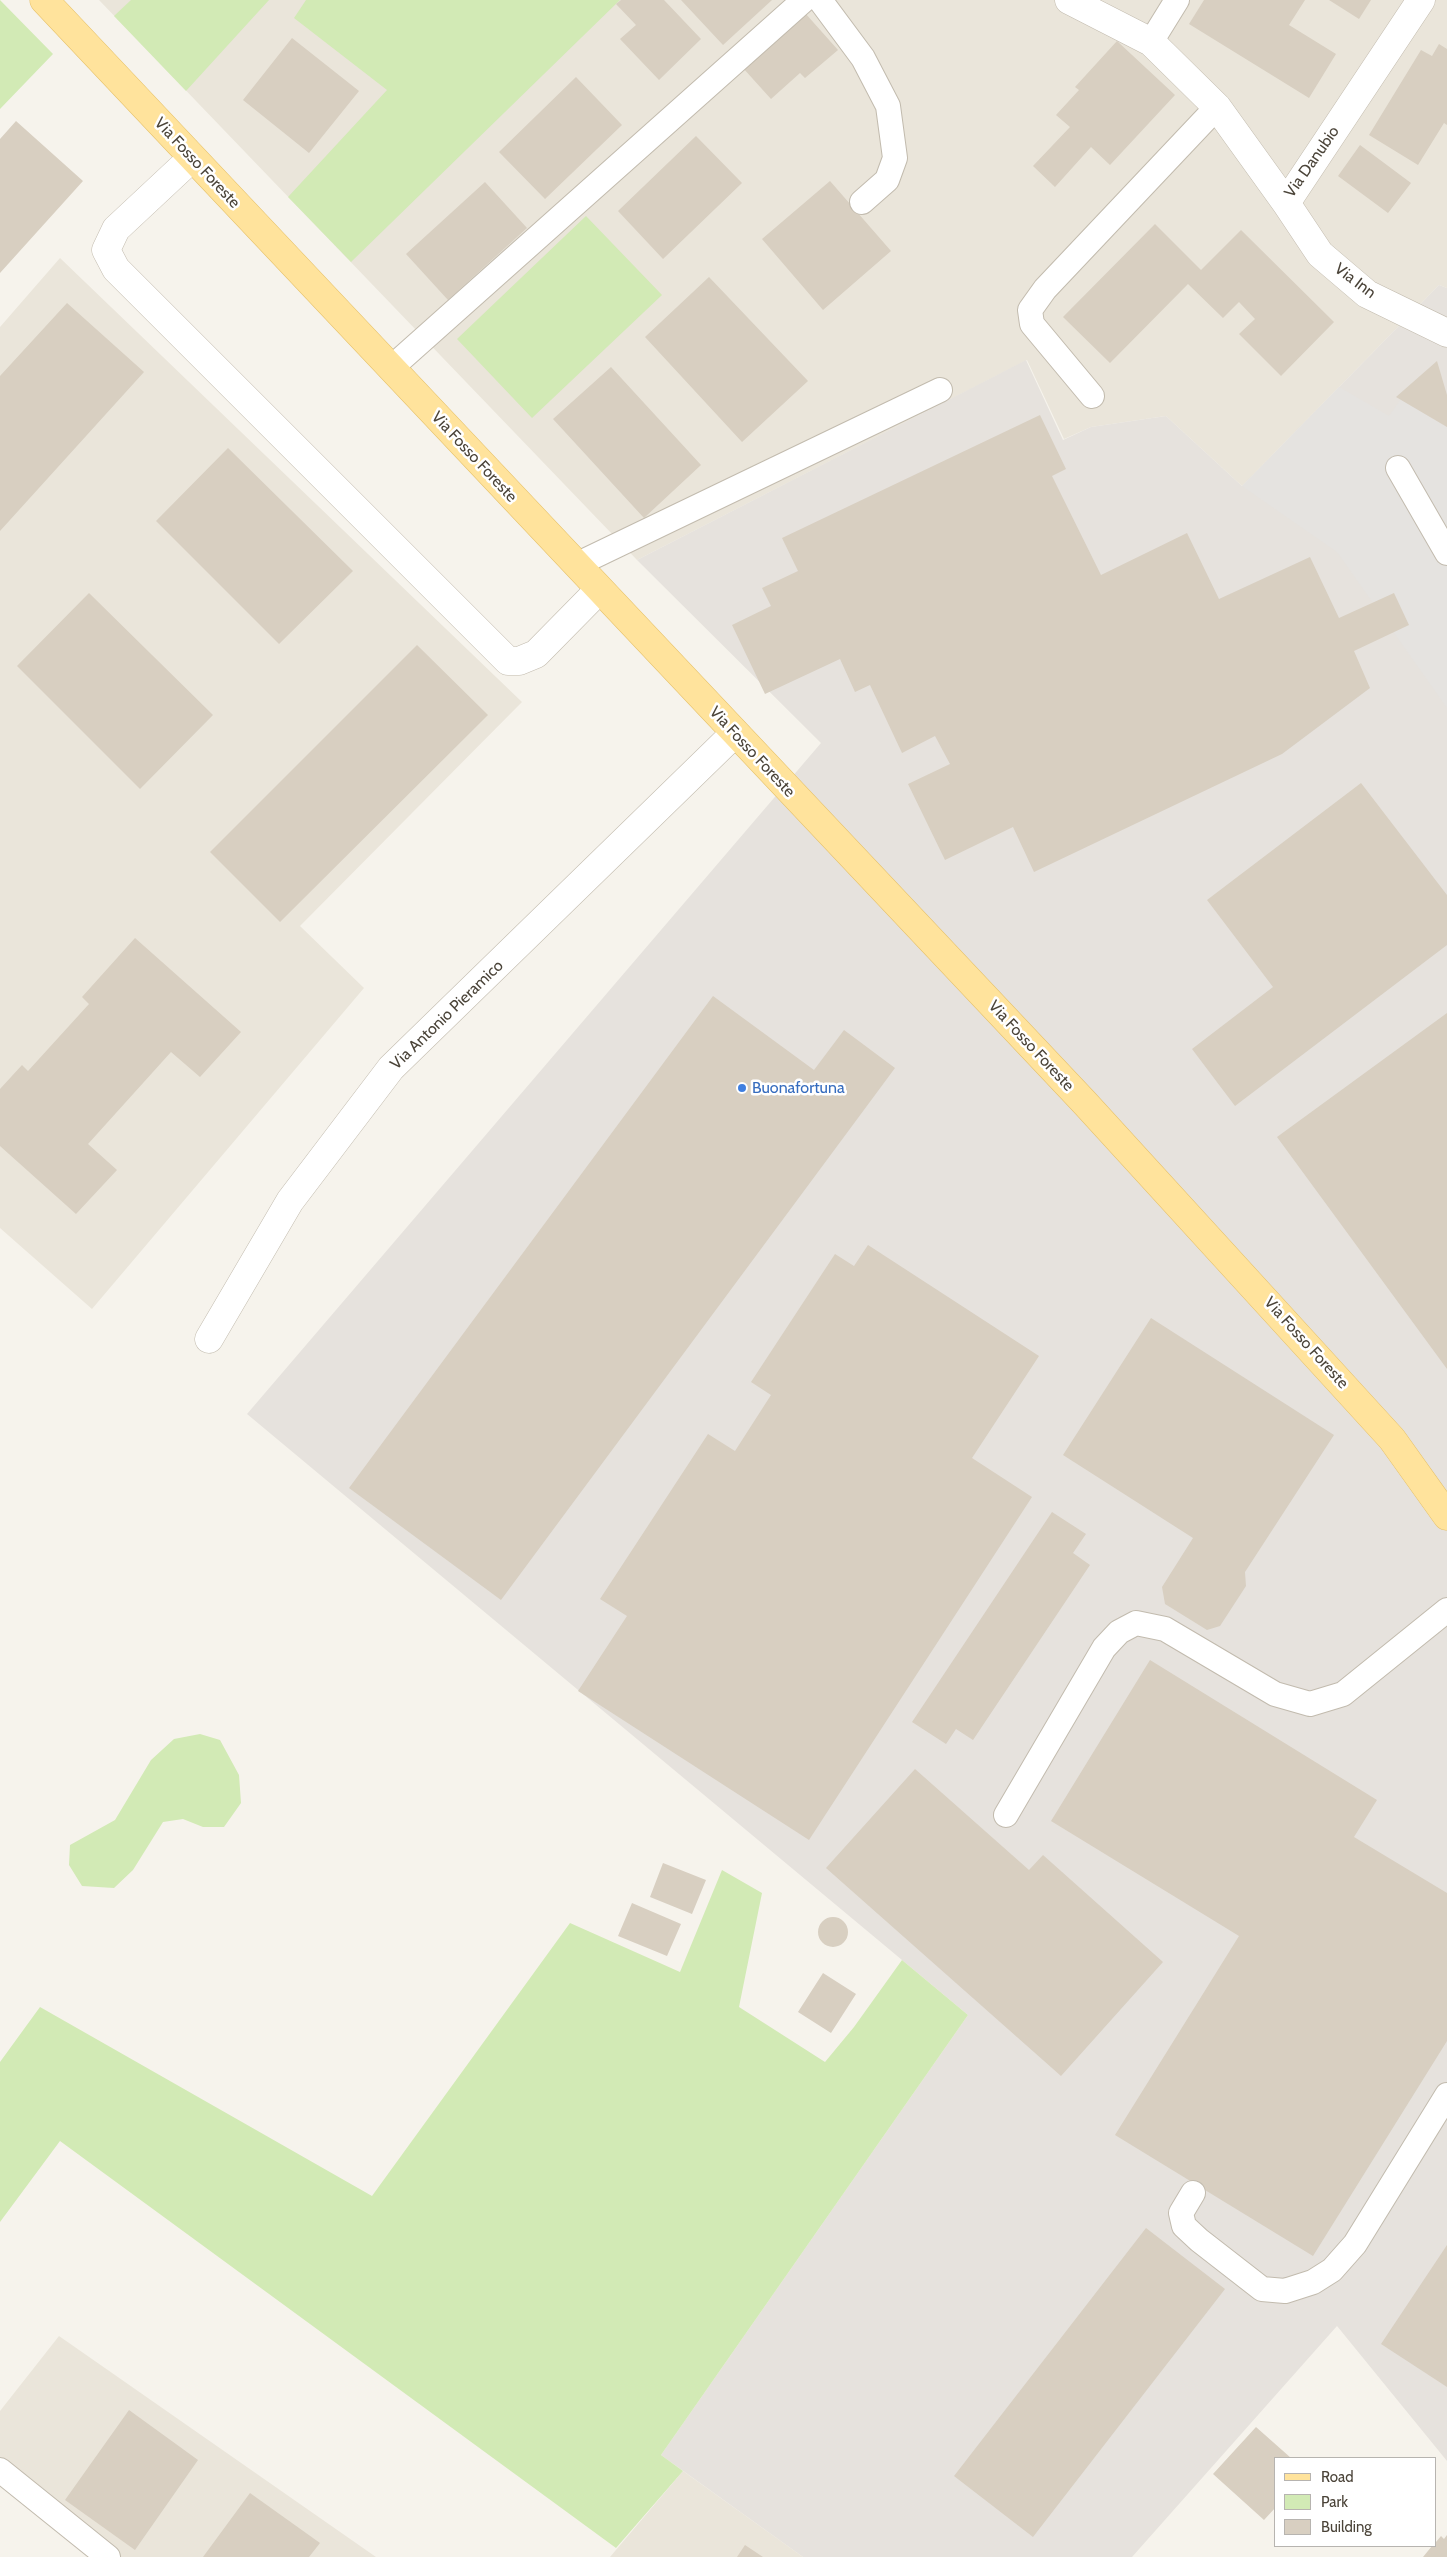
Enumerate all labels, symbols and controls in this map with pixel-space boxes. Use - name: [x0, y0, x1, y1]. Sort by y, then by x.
- street label: Via Fosso Foreste: [150, 114, 244, 212]
- street label: Via Danubio: [1280, 123, 1344, 201]
- street label: Via Inn: [1330, 259, 1380, 303]
- street label: Via Fosso Foreste: [427, 408, 521, 506]
- street label: Via Fosso Foreste: [705, 703, 799, 801]
- street label: Via Antonio Pieramico: [387, 956, 507, 1074]
- street label: Via Fosso Foreste: [984, 997, 1078, 1095]
- place label: Buonafortuna: [752, 1078, 845, 1098]
- marker: Buonafortuna: [736, 1082, 748, 1094]
- street label: Via Fosso Foreste: [1260, 1293, 1352, 1393]
- legend: [1274, 2457, 1437, 2547]
- text: Road: [1321, 2468, 1354, 2486]
- text: Park: [1321, 2493, 1348, 2511]
- text: Building: [1321, 2518, 1372, 2536]

